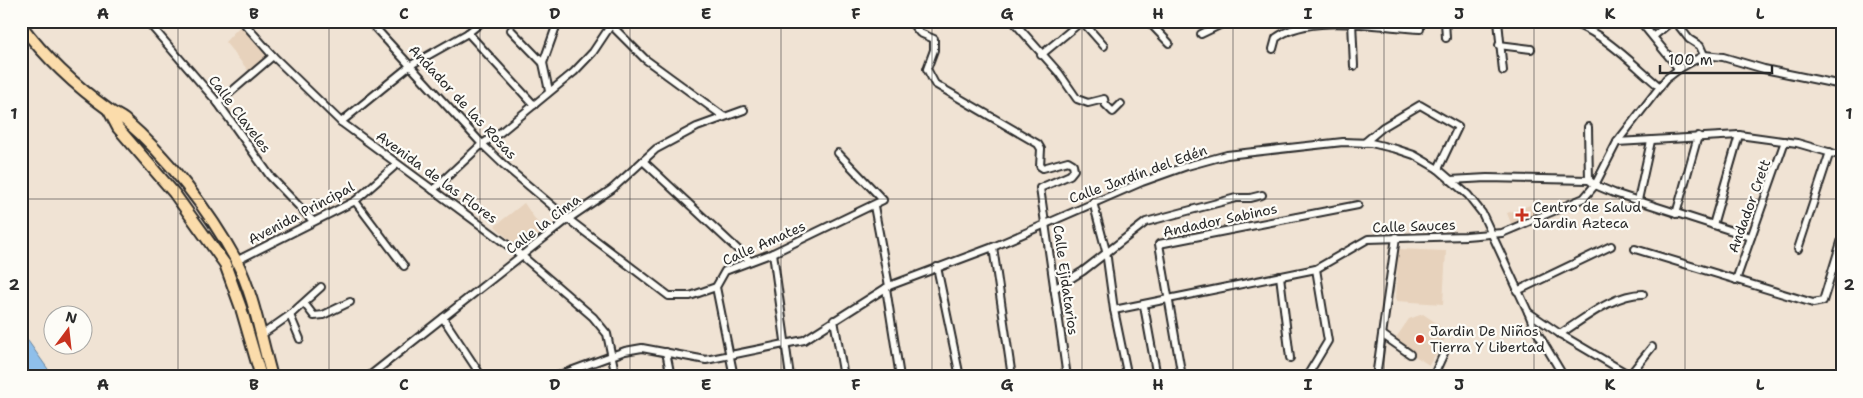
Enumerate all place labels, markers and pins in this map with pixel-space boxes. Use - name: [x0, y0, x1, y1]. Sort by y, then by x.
- place label: Centro de Salud Jardin Azteca: [1533, 198, 1641, 232]
- marker: Centro de Salud Jardin Azteca: [1515, 208, 1529, 222]
- place label: Jardin De Niños Tierra Y Libertad: [1430, 322, 1545, 356]
- marker: Jardin De Niños Tierra Y Libertad: [1414, 333, 1426, 345]

